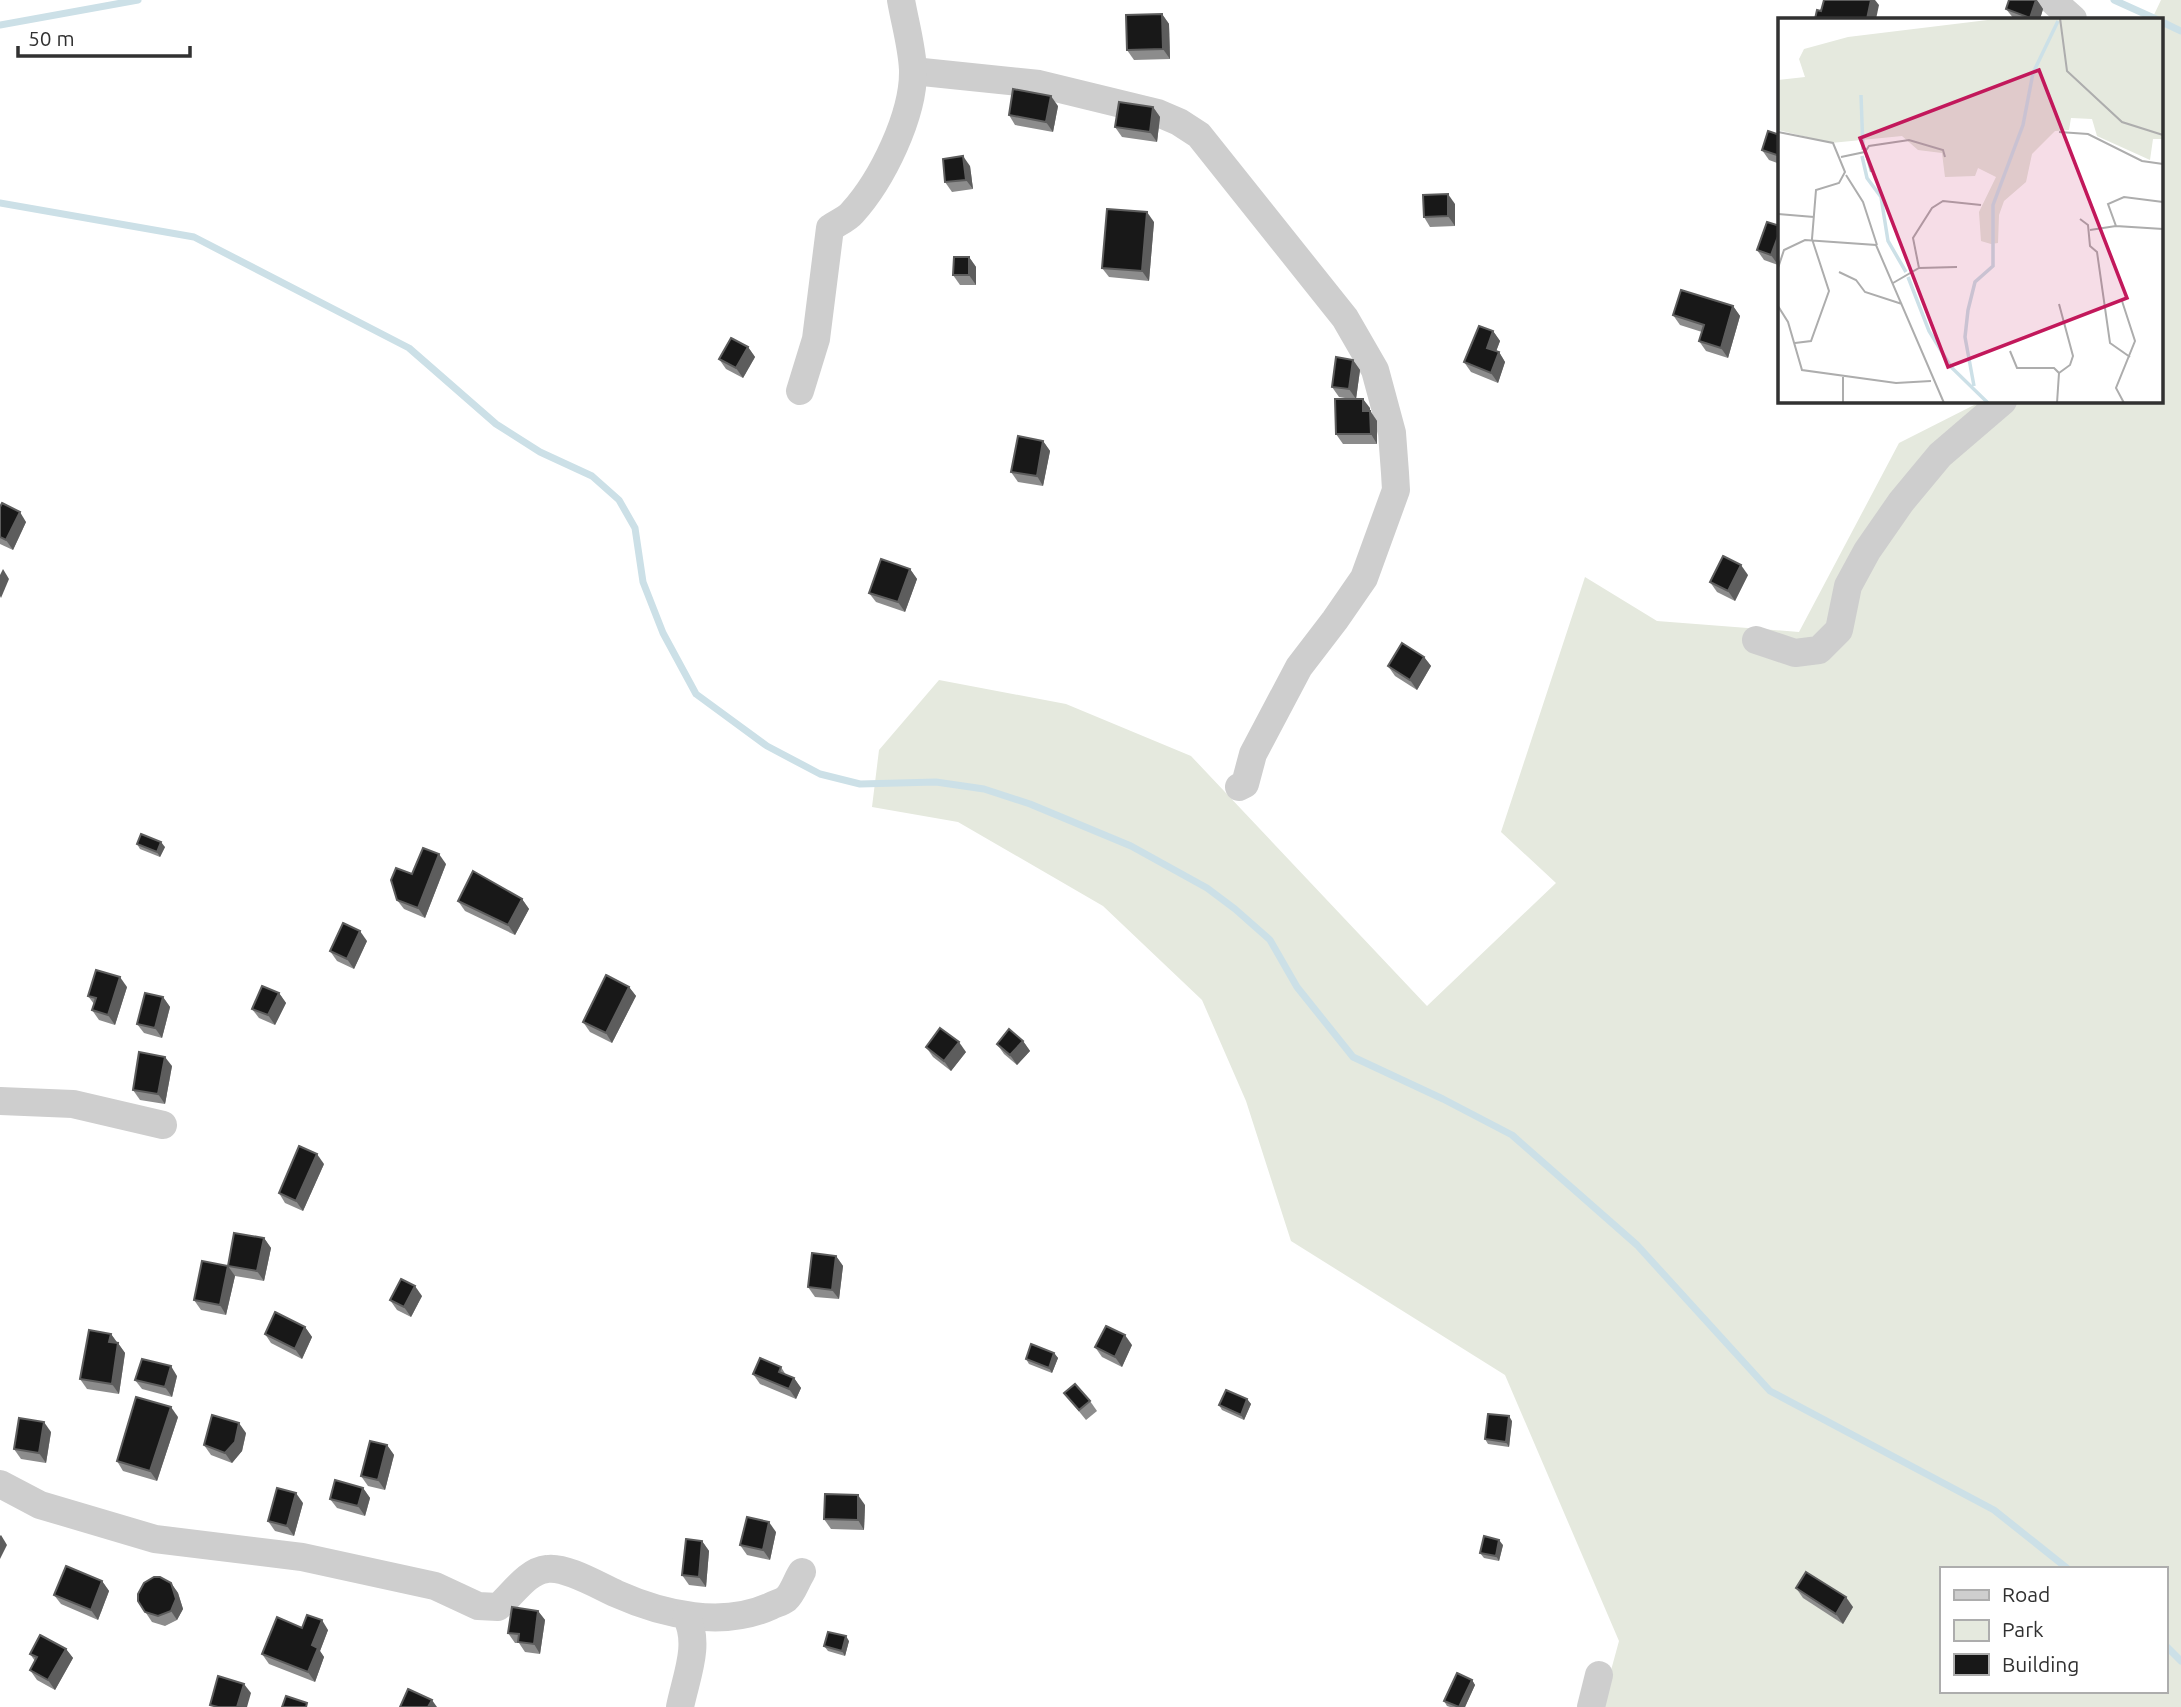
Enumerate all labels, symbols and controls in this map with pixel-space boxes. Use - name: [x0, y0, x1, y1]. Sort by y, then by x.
- scale bar: [18, 14, 189, 58]
- inset map: [1778, 18, 2164, 402]
- text: 50 m: [28, 26, 75, 50]
- legend: [1940, 1567, 2167, 1693]
- text: Road: [2002, 1582, 2050, 1606]
- text: Park: [2002, 1617, 2044, 1641]
- text: Building: [2002, 1652, 2079, 1676]

